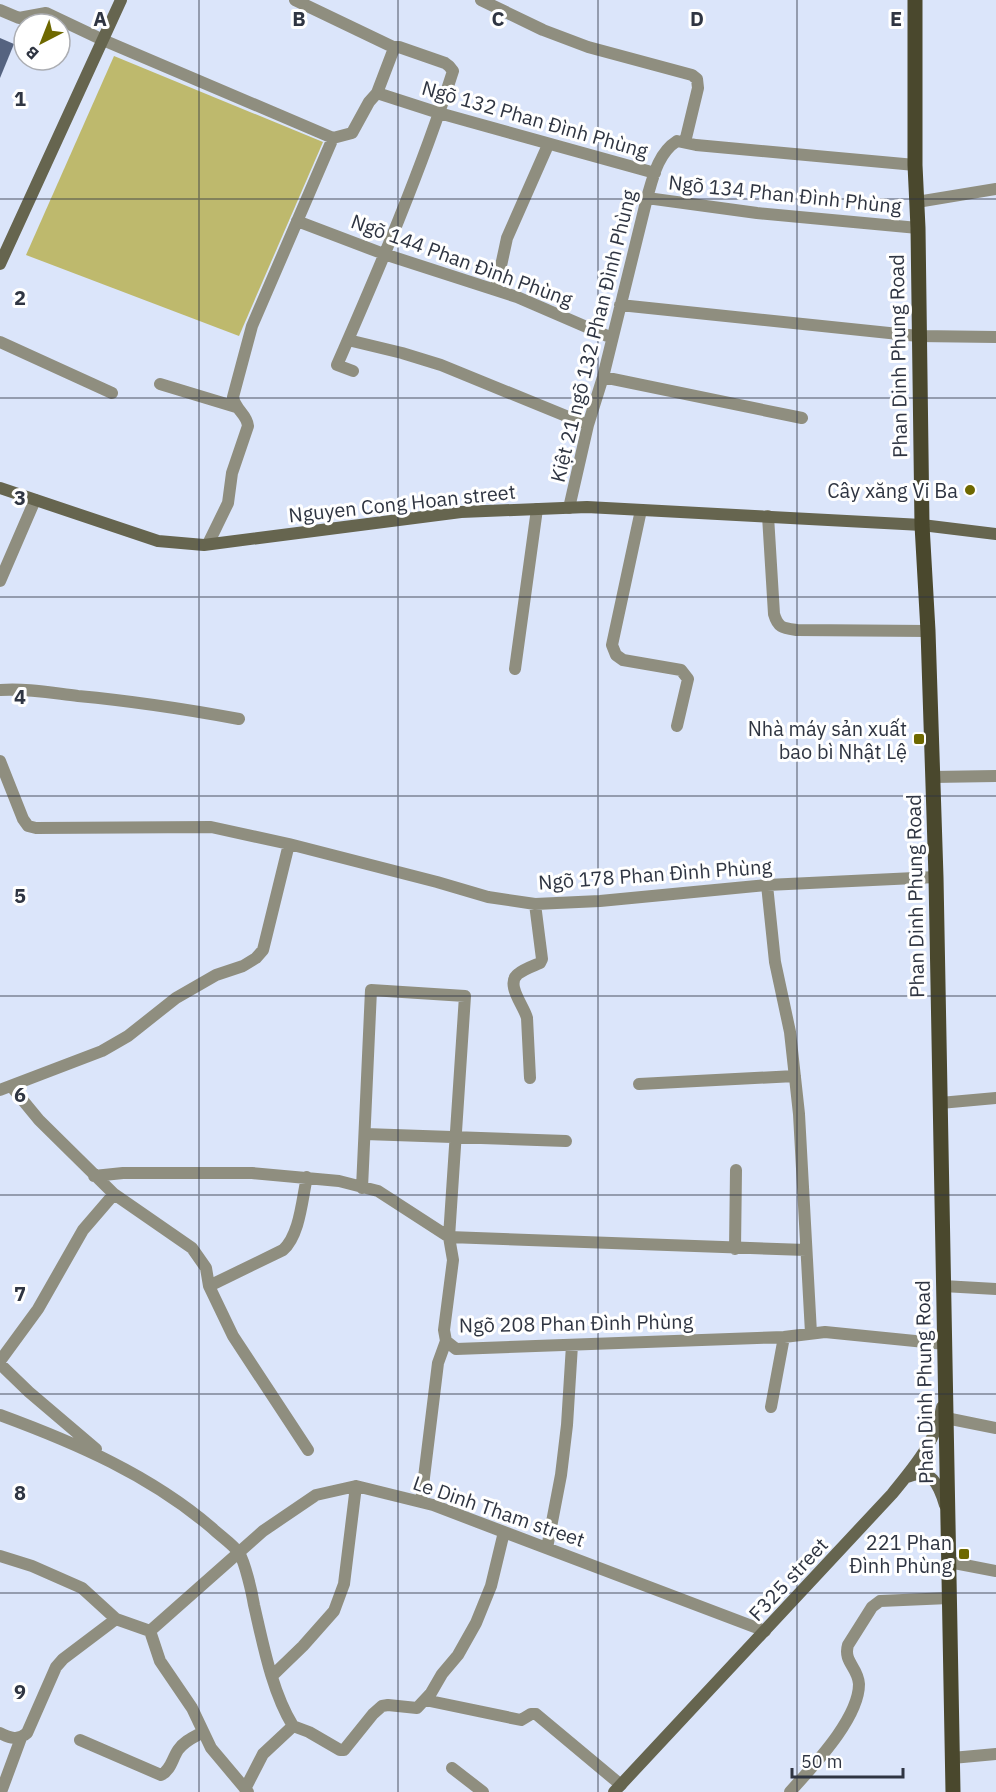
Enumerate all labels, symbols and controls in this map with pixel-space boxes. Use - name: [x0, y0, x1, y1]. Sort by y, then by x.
- text: A: [93, 5, 107, 32]
- text: B: [292, 5, 306, 32]
- text: C: [491, 5, 505, 32]
- text: D: [690, 5, 704, 32]
- text: E: [890, 5, 902, 32]
- north arrow: [12, 12, 72, 72]
- text: B: [21, 42, 43, 64]
- street label: Ngõ 132 Phan Đình Phùng: [419, 74, 652, 164]
- text: 1: [14, 85, 26, 112]
- street label: Ngõ 134 Phan Đình Phùng: [667, 168, 903, 220]
- street label: Kiệt 21 ngõ 132 Phan Đình Phùng: [544, 187, 643, 485]
- street label: Ngõ 144 Phan Đình Phùng: [347, 207, 577, 313]
- street label: Phan Dinh Phung Road: [883, 254, 913, 458]
- text: 2: [14, 284, 26, 311]
- place label: Cây xăng Vi Ba: [827, 477, 958, 504]
- street label: Nguyen Cong Hoan street: [287, 478, 517, 528]
- marker: Cây xăng Vi Ba: [963, 483, 977, 497]
- text: 3: [14, 484, 26, 511]
- text: 4: [14, 683, 26, 710]
- place label: Nhà máy sản xuất bao bì Nhật Lệ: [748, 715, 907, 765]
- marker: Nhà máy sản xuất bao bì Nhật Lệ: [912, 732, 926, 746]
- street label: Phan Dinh Phung Road: [900, 794, 930, 998]
- street label: Ngõ 178 Phan Đình Phùng: [537, 852, 773, 896]
- text: 5: [14, 882, 26, 909]
- text: 6: [14, 1081, 26, 1108]
- text: 7: [14, 1280, 26, 1307]
- street label: Phan Dinh Phung Road: [909, 1280, 939, 1484]
- street label: Ngõ 208 Phan Đình Phùng: [459, 1307, 694, 1339]
- street label: Le Dinh Tham street: [410, 1469, 588, 1553]
- text: 8: [14, 1479, 26, 1506]
- place label: 221 Phan Đình Phùng: [849, 1529, 952, 1579]
- street label: F325 street: [742, 1531, 834, 1627]
- marker: 221 Phan Đình Phùng: [957, 1547, 971, 1561]
- text: 9: [14, 1678, 26, 1705]
- scale bar: [792, 1741, 903, 1779]
- text: 50 m: [801, 1750, 843, 1773]

